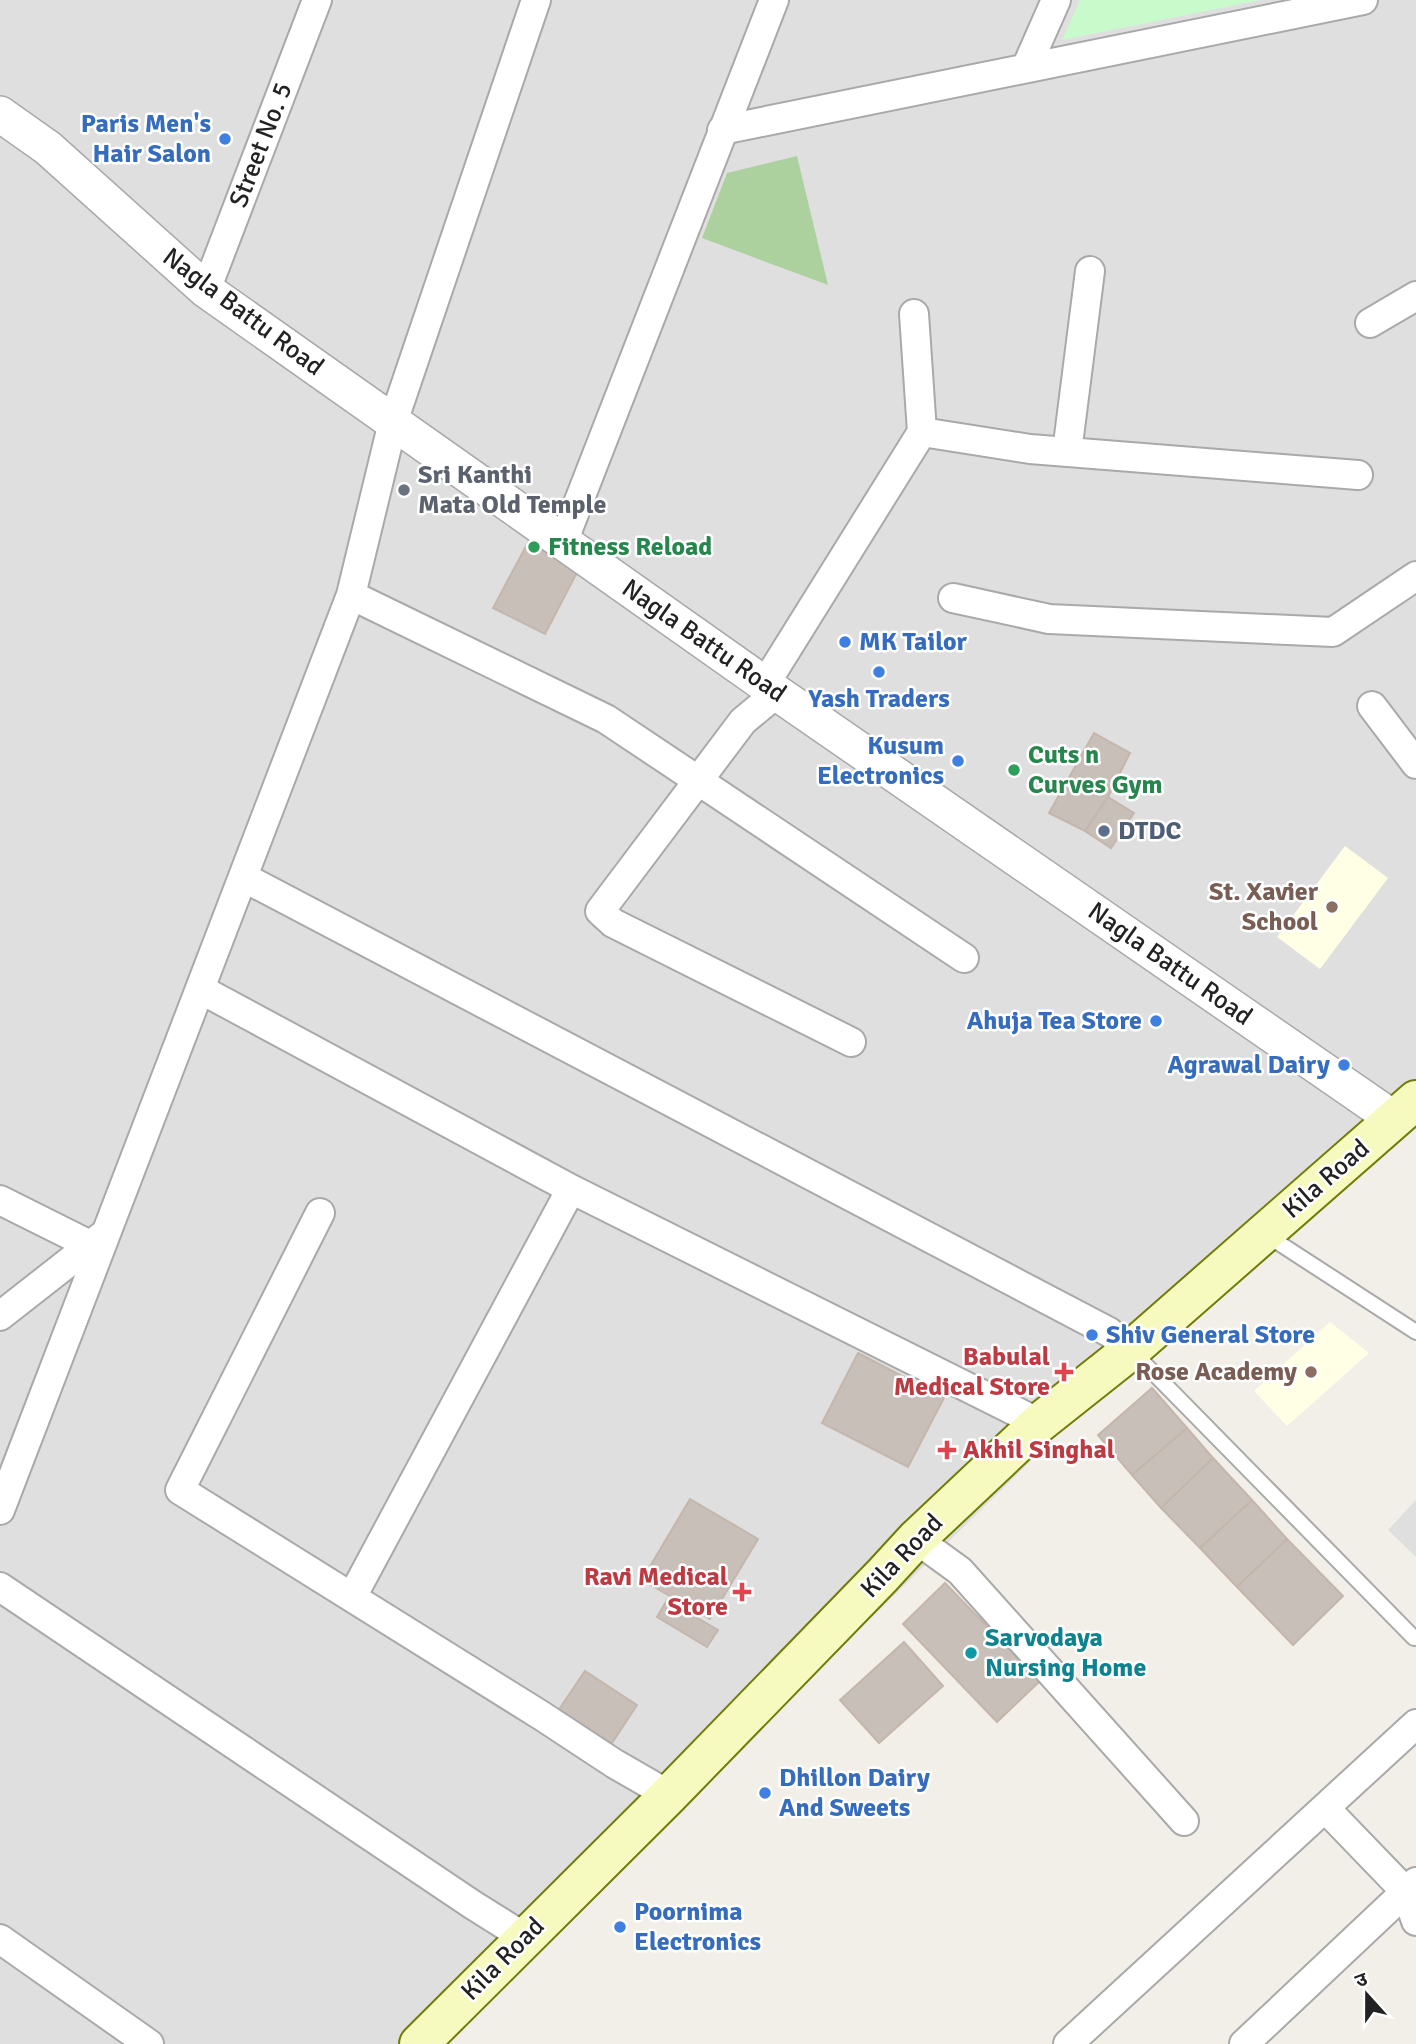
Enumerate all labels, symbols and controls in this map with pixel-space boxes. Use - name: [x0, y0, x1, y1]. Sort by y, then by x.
- street label: Street No. 5: [223, 78, 299, 212]
- place label: Paris Men's Hair Salon: [81, 108, 211, 170]
- marker: Paris Men's Hair Salon: [217, 131, 233, 147]
- street label: Nagla Battu Road: [156, 241, 330, 383]
- place label: Sri Kanthi Mata Old Temple: [418, 459, 606, 521]
- marker: Sri Kanthi Mata Old Temple: [396, 482, 412, 498]
- place label: Fitness Reload: [548, 531, 712, 563]
- marker: Fitness Reload: [526, 539, 542, 555]
- street label: Nagla Battu Road: [616, 572, 792, 710]
- place label: MK Tailor: [859, 626, 968, 658]
- marker: MK Tailor: [837, 634, 853, 650]
- marker: Yash Traders: [871, 664, 887, 680]
- place label: Yash Traders: [807, 683, 950, 715]
- place label: Kusum Electronics: [817, 730, 944, 792]
- place label: Cuts n Curves Gym: [1028, 739, 1162, 801]
- marker: Kusum Electronics: [950, 753, 966, 769]
- marker: Cuts n Curves Gym: [1006, 762, 1022, 778]
- place label: DTDC: [1118, 815, 1182, 847]
- marker: DTDC: [1096, 823, 1112, 839]
- place label: St. Xavier School: [1209, 876, 1319, 938]
- street label: Nagla Battu Road: [1082, 895, 1258, 1033]
- marker: St. Xavier School: [1324, 899, 1340, 915]
- place label: Ahuja Tea Store: [967, 1005, 1142, 1037]
- marker: Ahuja Tea Store: [1148, 1013, 1164, 1029]
- place label: Agrawal Dairy: [1167, 1049, 1330, 1081]
- marker: Agrawal Dairy: [1336, 1057, 1352, 1073]
- street label: Kila Road: [1276, 1133, 1376, 1225]
- place label: Shiv General Store: [1106, 1319, 1315, 1351]
- marker: Shiv General Store: [1084, 1327, 1100, 1343]
- place label: Babulal Medical Store: [894, 1341, 1050, 1403]
- place label: Rose Academy: [1135, 1356, 1297, 1388]
- marker: Babulal Medical Store: [1056, 1364, 1072, 1380]
- marker: Rose Academy: [1303, 1364, 1319, 1380]
- place label: Akhil Singhal: [963, 1434, 1115, 1466]
- marker: Akhil Singhal: [937, 1440, 957, 1460]
- street label: Kila Road: [854, 1507, 950, 1605]
- place label: Ravi Medical Store: [584, 1561, 728, 1623]
- marker: Ravi Medical Store: [734, 1584, 750, 1600]
- place label: Sarvodaya Nursing Home: [985, 1622, 1146, 1684]
- marker: Sarvodaya Nursing Home: [963, 1645, 979, 1661]
- place label: Dhillon Dairy And Sweets: [779, 1762, 930, 1824]
- marker: Dhillon Dairy And Sweets: [757, 1785, 773, 1801]
- place label: Poornima Electronics: [634, 1896, 761, 1958]
- street label: Kila Road: [455, 1911, 551, 2007]
- marker: Poornima Electronics: [612, 1919, 628, 1935]
- north arrow: [1332, 1960, 1402, 2030]
- text: उ: [1352, 1967, 1372, 1993]

